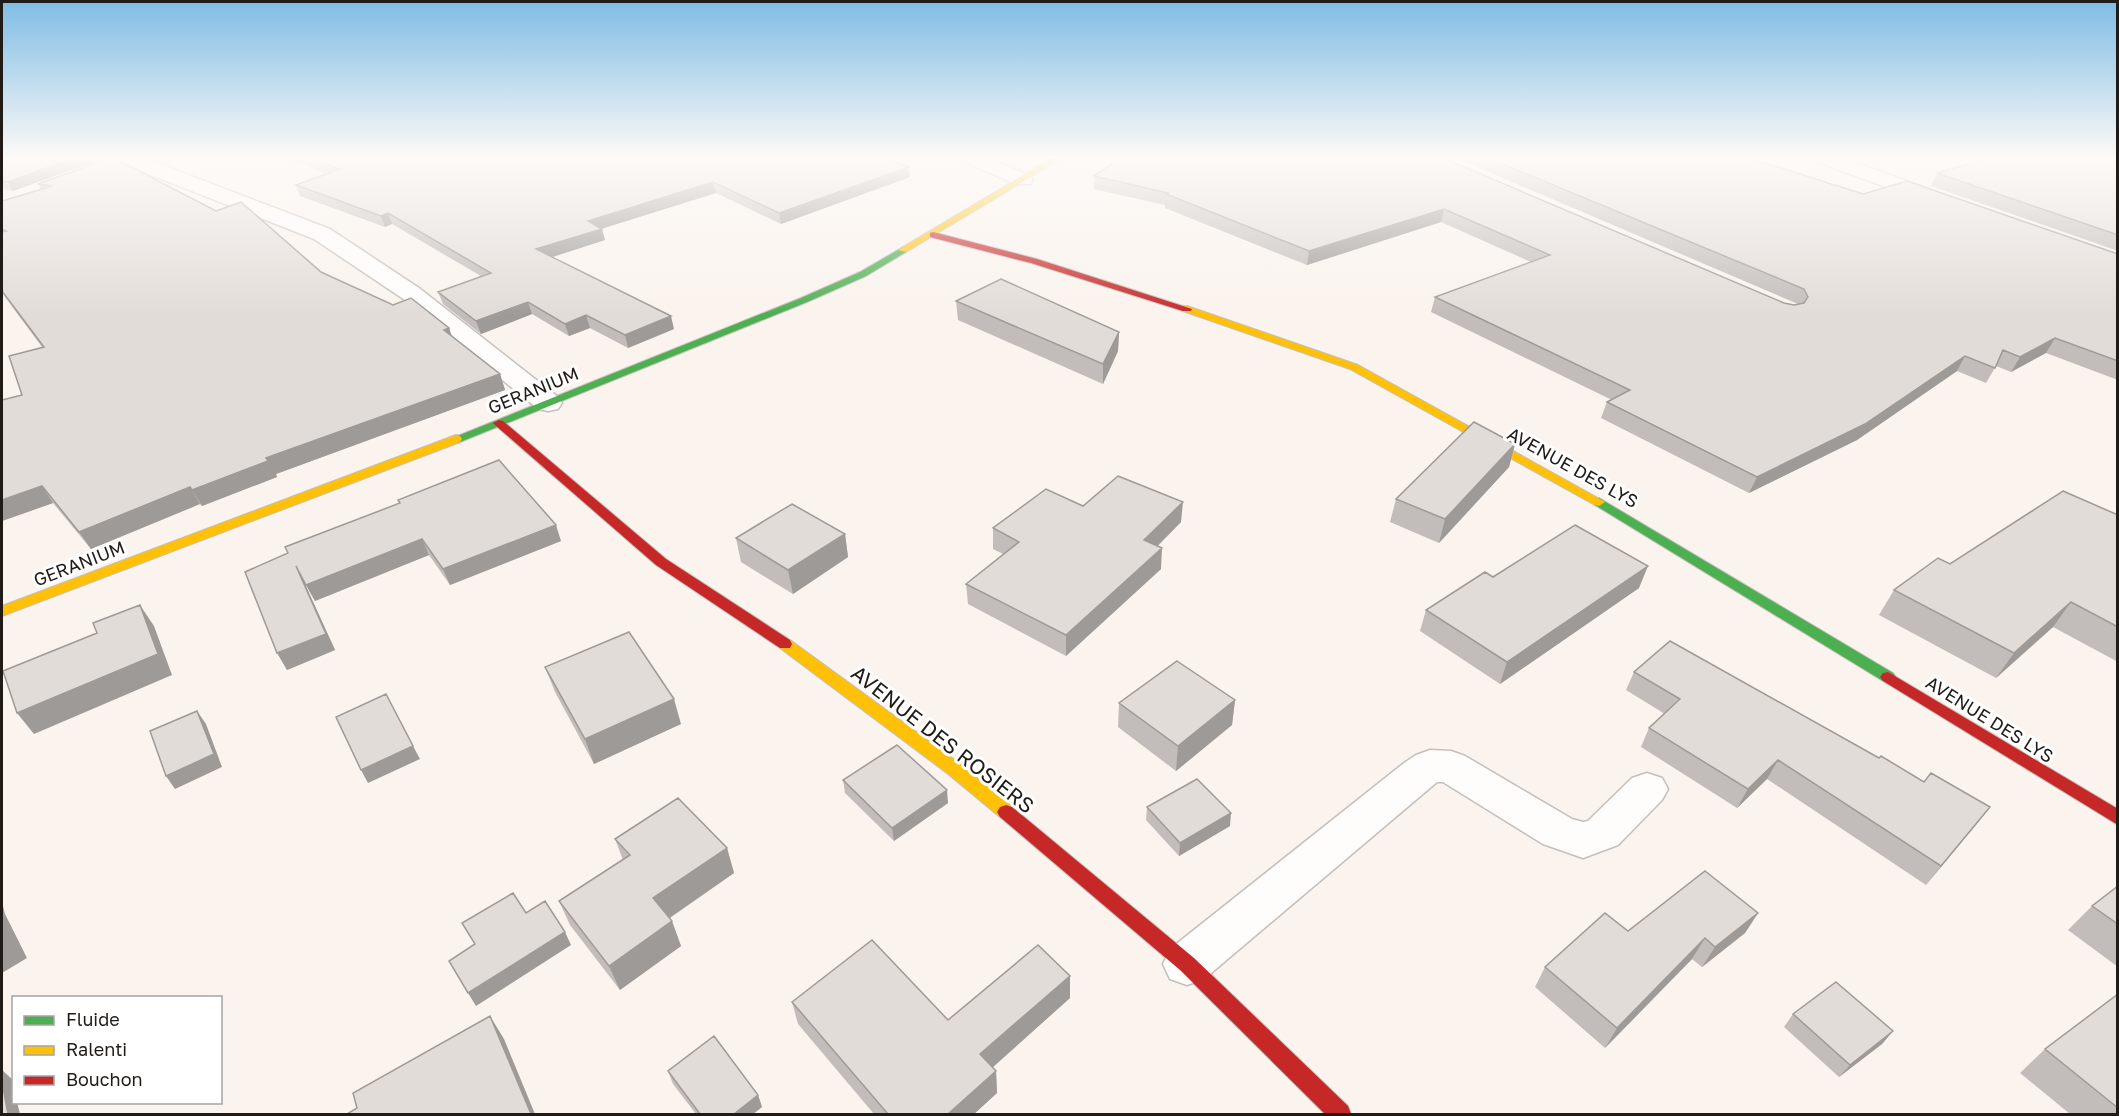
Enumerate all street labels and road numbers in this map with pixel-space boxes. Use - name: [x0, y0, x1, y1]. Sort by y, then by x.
- street label: GERANIUM: [484, 362, 582, 418]
- street label: AVENUE DES LYS: [1504, 422, 1642, 512]
- street label: GERANIUM: [30, 536, 128, 590]
- street label: AVENUE DES ROSIERS: [846, 659, 1040, 819]
- street label: AVENUE DES LYS: [1922, 671, 2058, 767]

